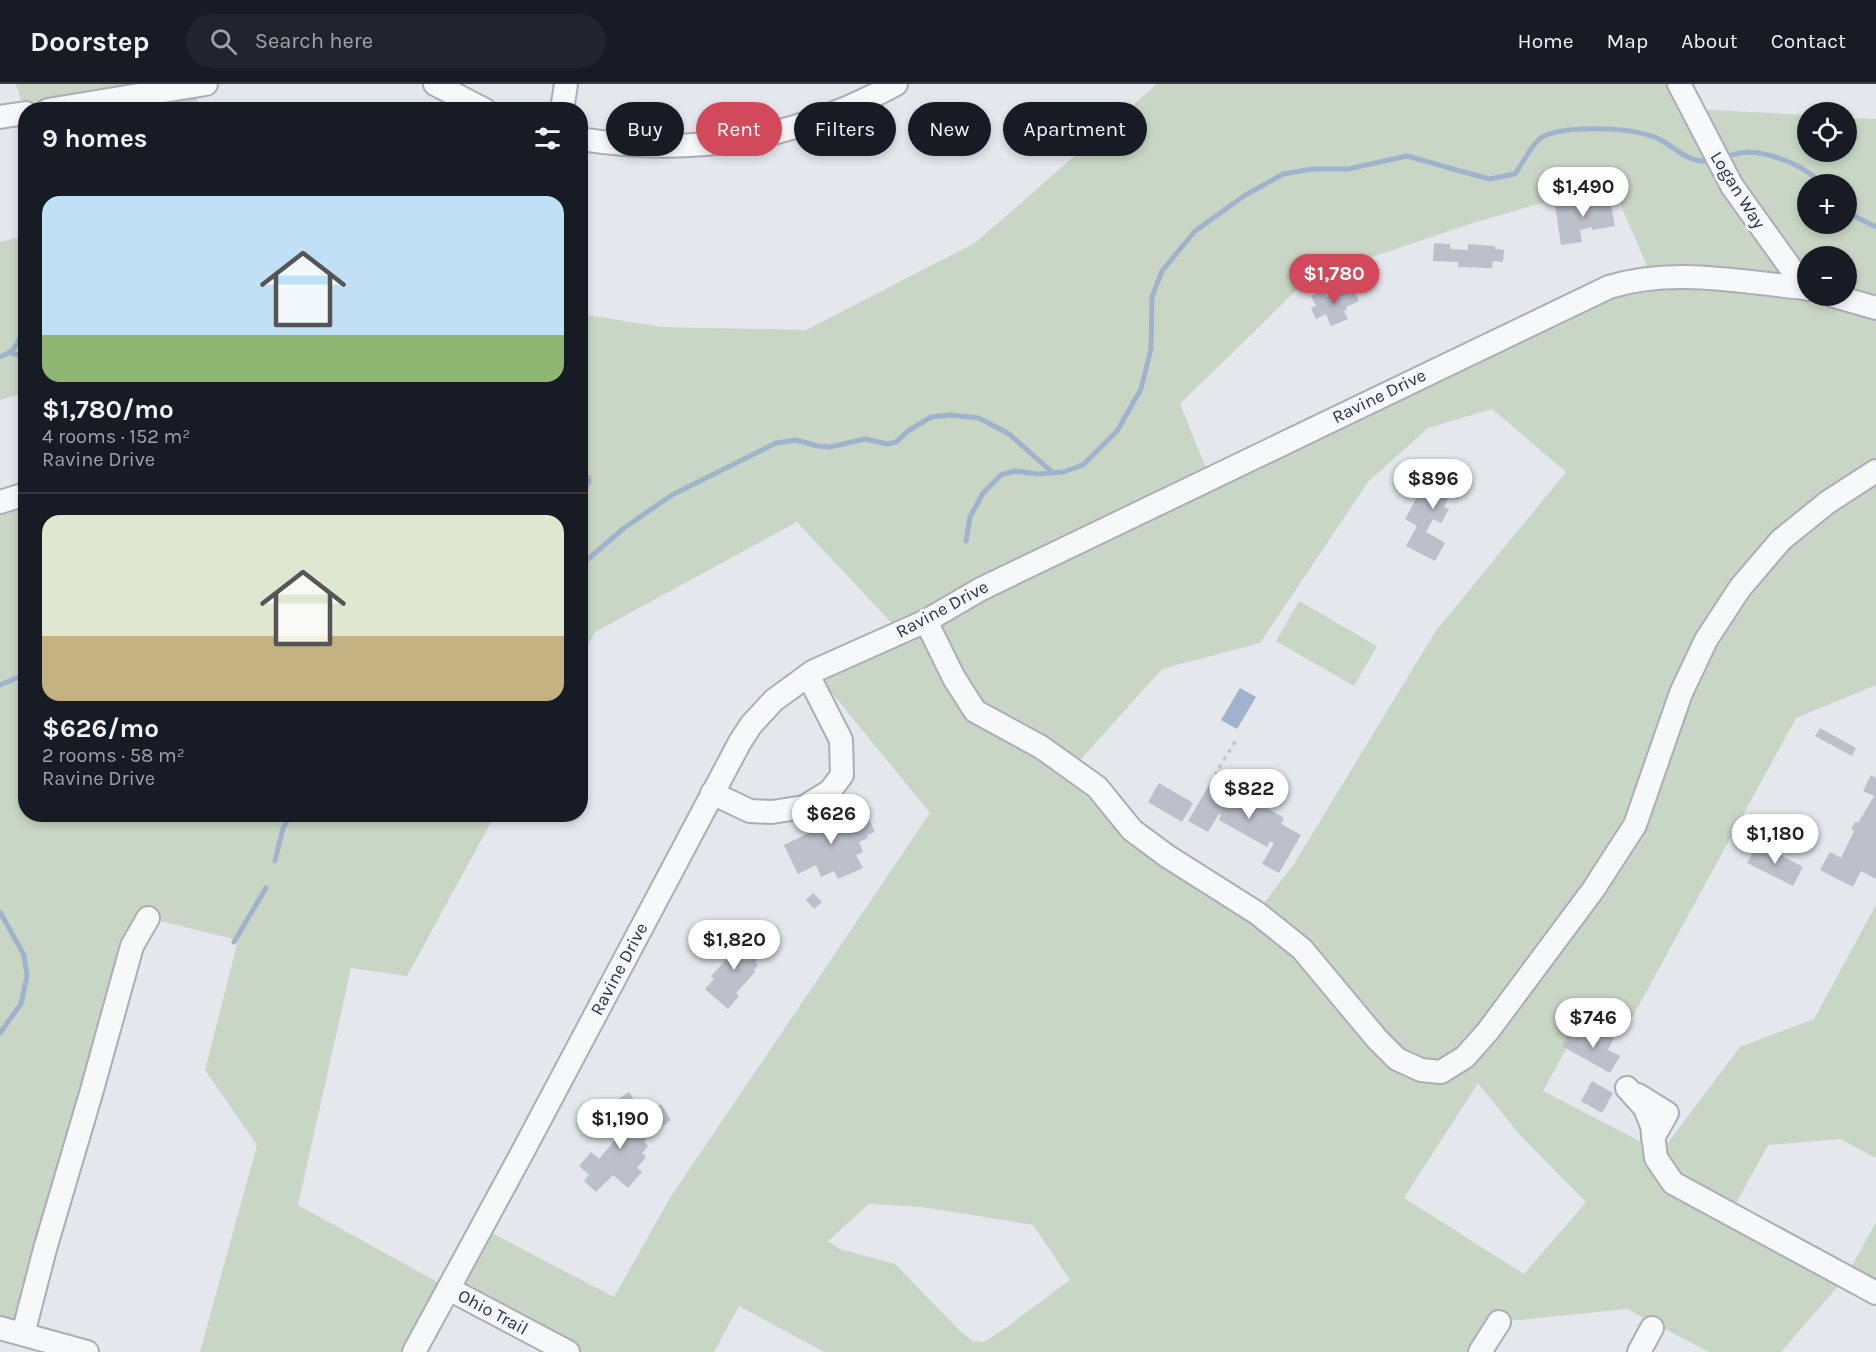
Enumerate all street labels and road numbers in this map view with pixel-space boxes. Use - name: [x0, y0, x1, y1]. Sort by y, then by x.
- street label: Logan Way: [1706, 147, 1771, 233]
- street label: Ravine Drive: [1328, 364, 1430, 428]
- street label: Ravine Drive: [892, 575, 992, 643]
- street label: Ravine Drive: [585, 919, 653, 1019]
- street label: Ohio Trail: [454, 1284, 532, 1340]

